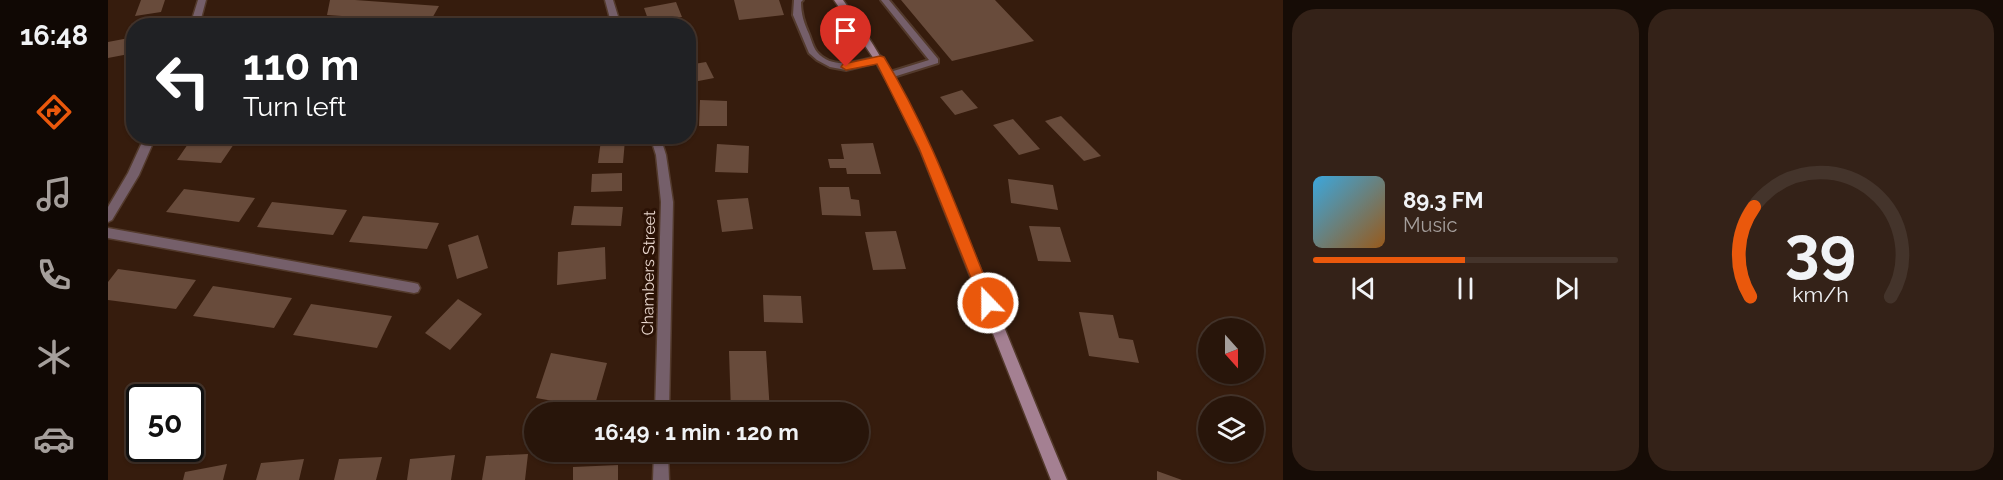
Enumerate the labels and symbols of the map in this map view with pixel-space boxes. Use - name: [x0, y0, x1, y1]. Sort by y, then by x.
- pin: [820, 5, 871, 67]
- street label: Chambers Street: [638, 210, 659, 336]
- position arrow: [956, 271, 1020, 335]
- north arrow: [1198, 318, 1264, 384]
- speed limit sign: 50: [126, 384, 204, 462]

